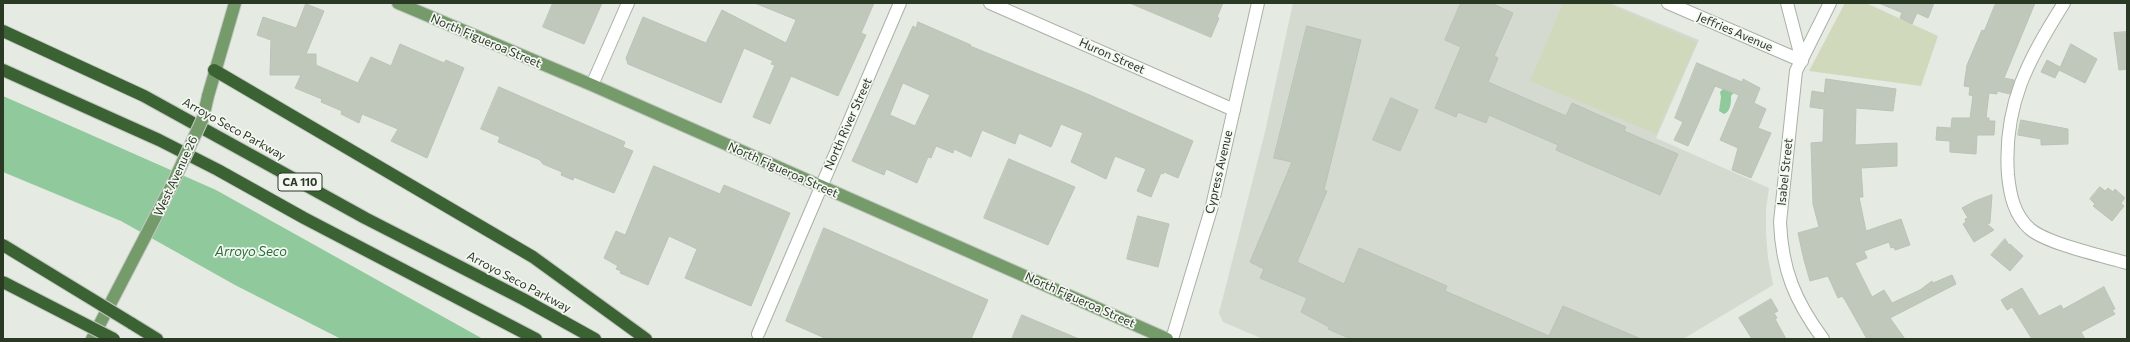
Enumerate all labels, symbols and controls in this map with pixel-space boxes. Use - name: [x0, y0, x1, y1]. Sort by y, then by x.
- street label: Jeffries Avenue: [1695, 10, 1775, 54]
- street label: North Figueroa Street: [428, 11, 544, 71]
- street label: Huron Street: [1077, 35, 1147, 77]
- street label: North River Street: [821, 76, 875, 172]
- street label: Arroyo Seco Parkway: [180, 95, 288, 163]
- street label: Cypress Avenue: [1202, 129, 1236, 215]
- street label: West Avenue 26: [151, 134, 201, 218]
- street label: Isabel Street: [1774, 138, 1796, 206]
- street label: North Figueroa Street: [726, 139, 840, 201]
- road number: CA 110: [278, 173, 322, 191]
- water label: Arroyo Seco: [215, 244, 287, 260]
- street label: Arroyo Seco Parkway: [465, 248, 573, 316]
- street label: North Figueroa Street: [1023, 269, 1137, 331]

